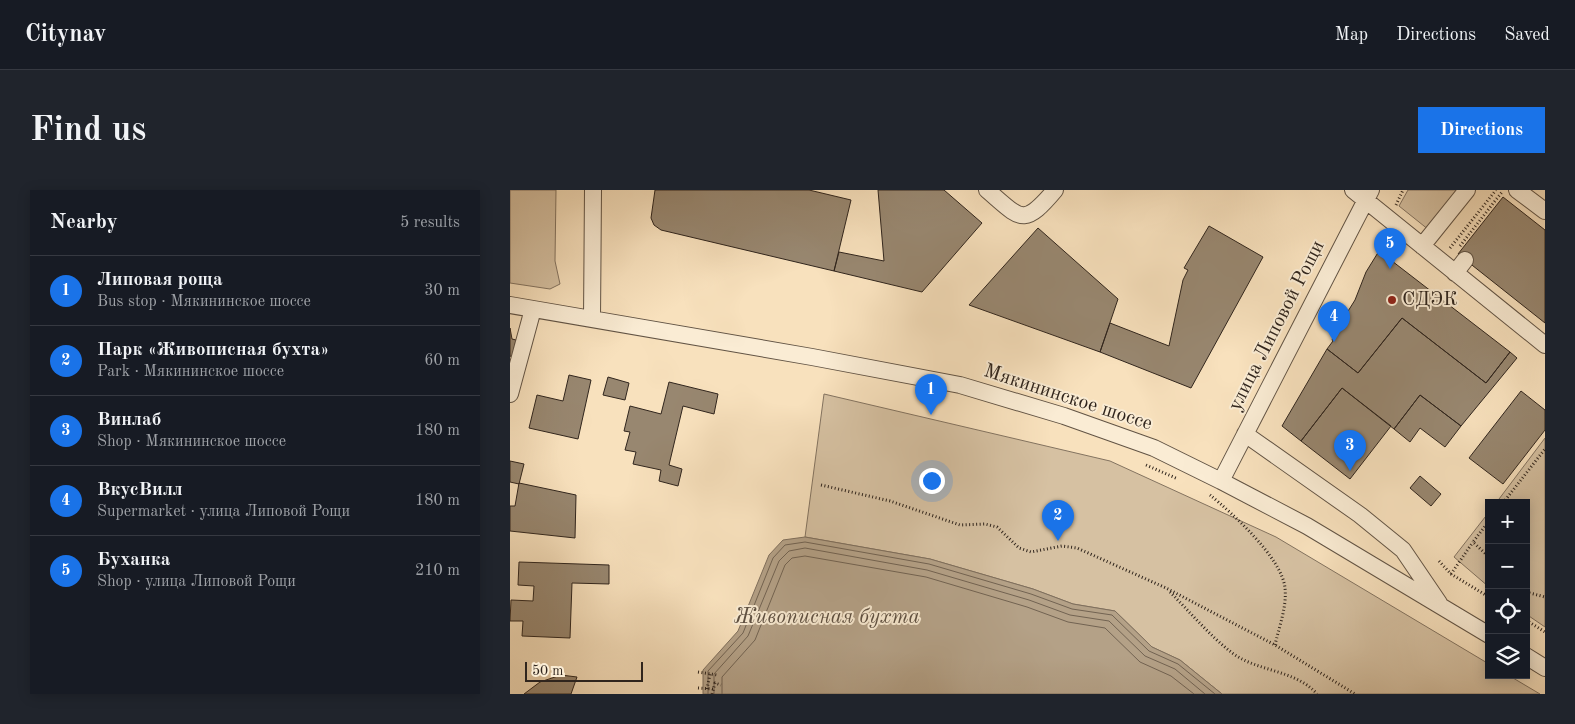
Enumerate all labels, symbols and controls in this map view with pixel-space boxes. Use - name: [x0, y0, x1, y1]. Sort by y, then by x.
- text: Citynav: [25, 23, 106, 47]
- text: Map: [1335, 26, 1368, 44]
- text: Directions: [1396, 26, 1476, 44]
- text: Saved: [1504, 26, 1550, 44]
- button: Directions: [1418, 107, 1545, 153]
- text: Find us: [30, 113, 146, 148]
- text: Nearby: [50, 212, 118, 233]
- text: 5 results: [400, 215, 460, 231]
- pin: 5: [1374, 228, 1406, 269]
- street label: улица Липовой Рощи: [1225, 238, 1329, 414]
- text: Липовая роща: [97, 271, 223, 290]
- text: 1: [61, 283, 71, 299]
- text: 30 m: [424, 283, 460, 299]
- place label: СДЭК: [1402, 290, 1458, 310]
- text: Bus stop · Мякининское шоссе: [97, 294, 311, 310]
- marker: СДЭК: [1386, 294, 1398, 306]
- pin: 4: [1318, 301, 1350, 342]
- text: Парк «Живописная бухта»: [97, 341, 329, 360]
- text: 2: [61, 353, 71, 369]
- text: 60 m: [424, 353, 460, 369]
- street label: Мякининское шоссе: [981, 361, 1155, 435]
- text: Park · Мякининское шоссе: [97, 364, 284, 380]
- pin: 1: [915, 374, 947, 415]
- text: Винлаб: [97, 411, 161, 430]
- text: 3: [61, 423, 71, 439]
- text: 180 m: [415, 423, 460, 439]
- pin: 3: [1334, 430, 1366, 471]
- text: Shop · Мякининское шоссе: [97, 434, 286, 450]
- your location: [919, 468, 945, 494]
- text: ВкусВилл: [97, 481, 183, 500]
- text: 4: [61, 493, 71, 509]
- text: 180 m: [415, 493, 460, 509]
- map controls: [1485, 499, 1530, 679]
- button: +: [1485, 499, 1530, 544]
- pin: 2: [1042, 500, 1074, 541]
- text: Supermarket · улица Липовой Рощи: [97, 504, 350, 520]
- button: −: [1485, 544, 1530, 589]
- text: Буханка: [97, 551, 170, 570]
- text: 5: [61, 563, 71, 579]
- text: 210 m: [415, 563, 460, 579]
- text: Shop · улица Липовой Рощи: [97, 574, 296, 590]
- button: locate: [1485, 589, 1530, 634]
- water label: Живописная бухта: [734, 607, 920, 628]
- button: layers: [1485, 634, 1530, 679]
- scale bar: [525, 659, 642, 682]
- text: 50 m: [532, 664, 563, 678]

